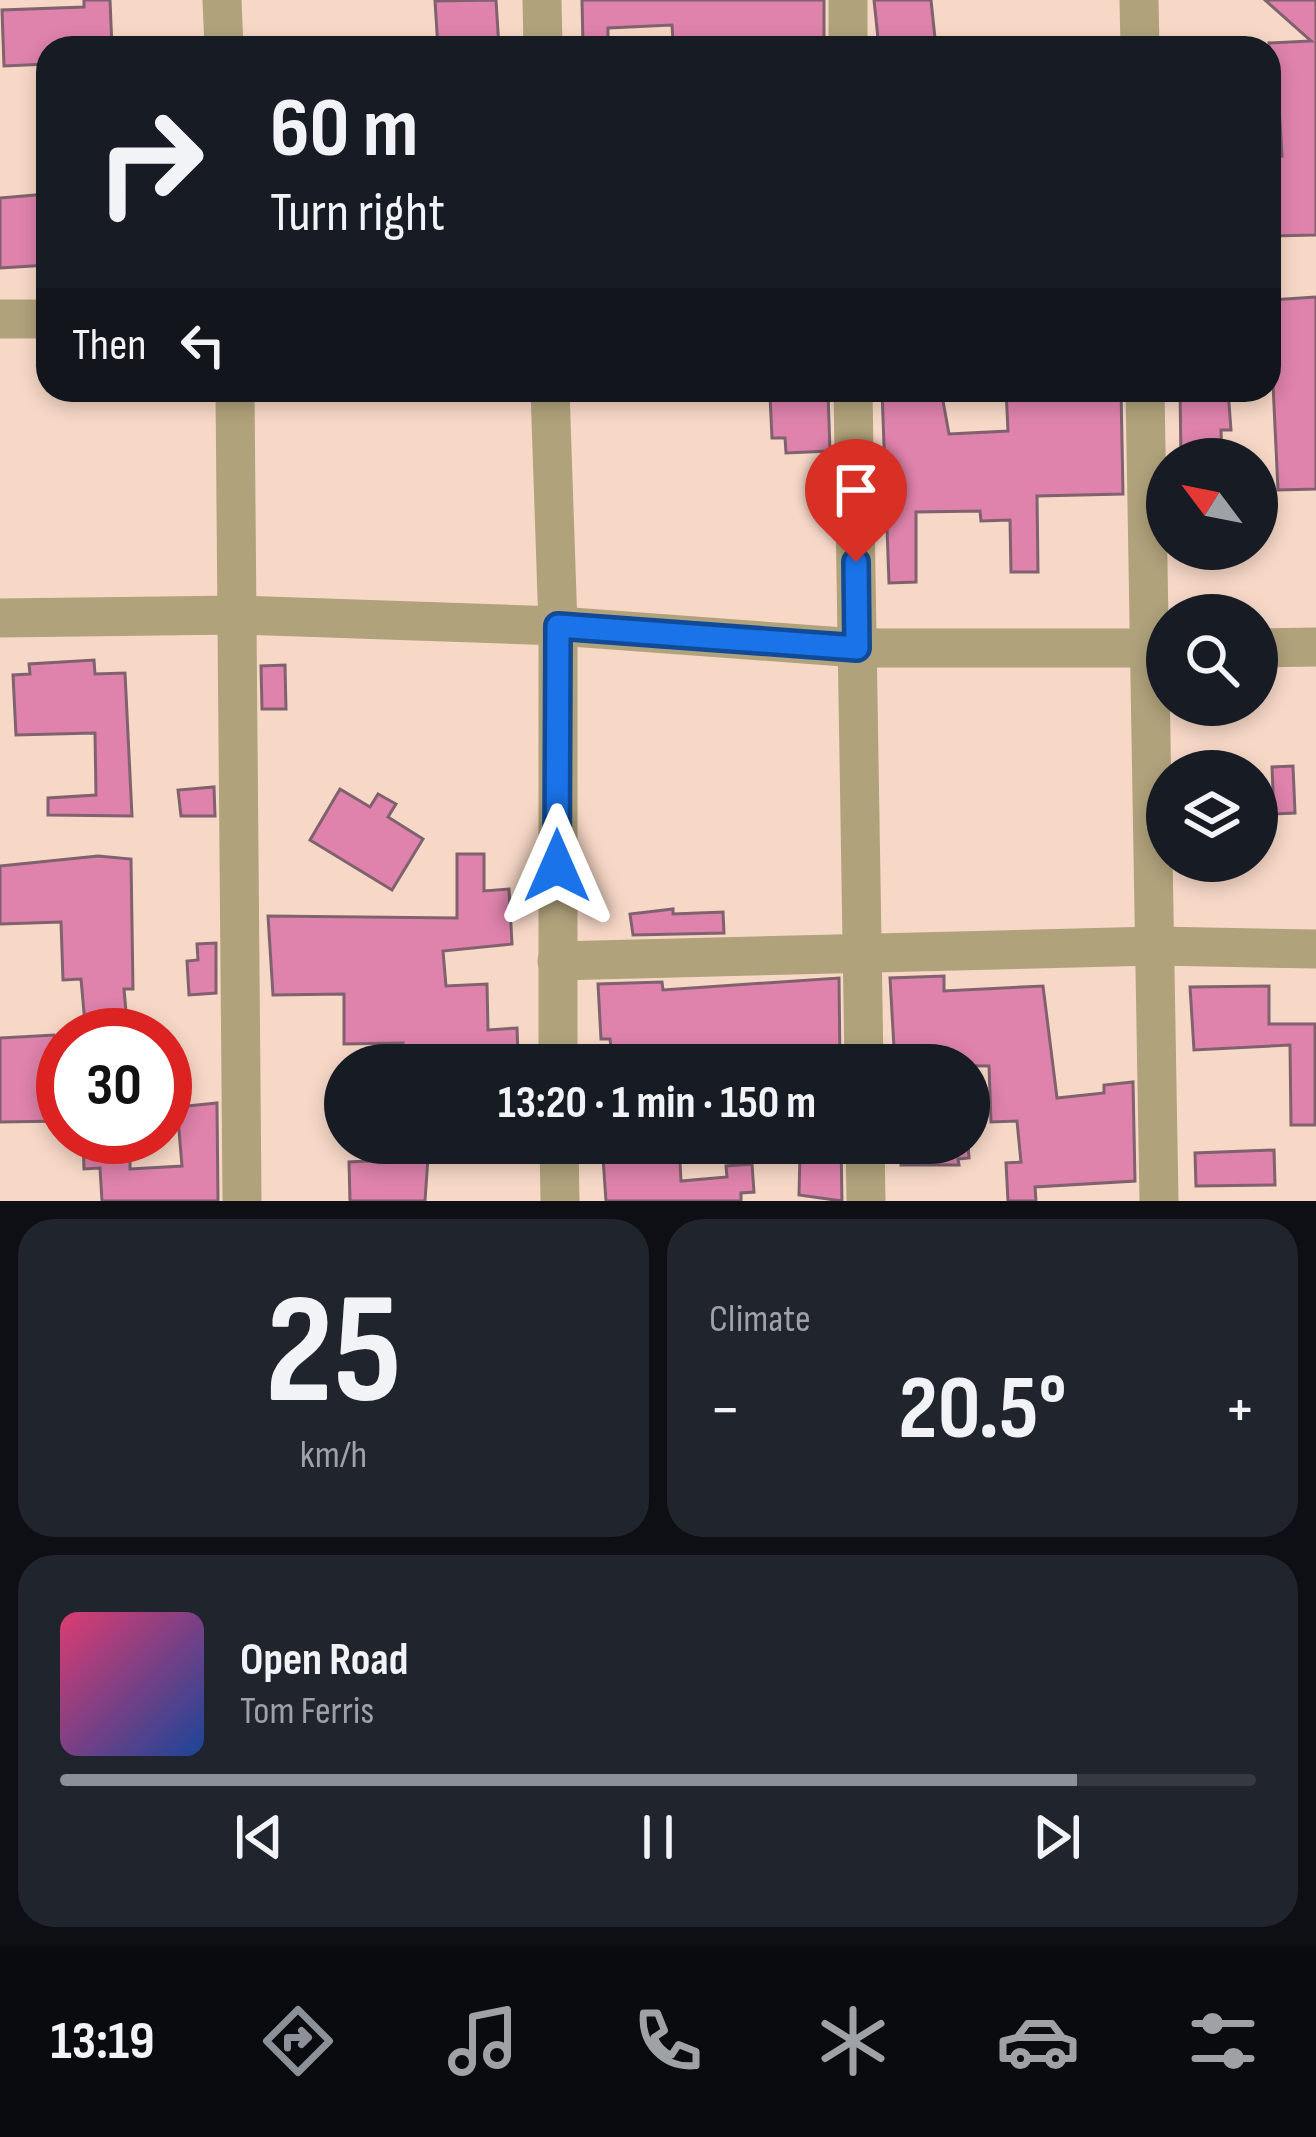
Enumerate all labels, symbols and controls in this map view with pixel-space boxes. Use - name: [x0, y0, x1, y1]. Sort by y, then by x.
- text: 60 m: [270, 79, 418, 180]
- icon: right: [72, 84, 228, 240]
- text: Turn right: [270, 181, 445, 246]
- icon: left: [170, 312, 236, 378]
- text: Then: [72, 318, 146, 373]
- north arrow: [1146, 438, 1278, 570]
- map controls: [1146, 438, 1278, 882]
- pin: [805, 439, 907, 562]
- icon: arrive: [823, 457, 889, 523]
- button: search: [1146, 594, 1278, 726]
- button: layers: [1146, 750, 1278, 882]
- position arrow: [494, 803, 620, 929]
- speed limit sign: 30: [36, 1008, 192, 1164]
- text: 13:20 · 1 min · 150 m: [498, 1076, 816, 1131]
- text: 25: [265, 1260, 402, 1447]
- text: Climate: [709, 1296, 811, 1343]
- text: 20.5°: [898, 1356, 1067, 1464]
- text: −: [709, 1371, 741, 1450]
- text: +: [1224, 1371, 1256, 1450]
- text: km/h: [300, 1432, 367, 1479]
- text: Open Road: [240, 1633, 408, 1688]
- text: Tom Ferris: [240, 1688, 374, 1735]
- icon: previous: [226, 1804, 292, 1870]
- icon: pause: [625, 1804, 691, 1870]
- icon: next: [1024, 1804, 1090, 1870]
- icon: directions: [256, 1999, 340, 2083]
- icon: music: [441, 1999, 525, 2083]
- icon: phone: [626, 1999, 710, 2083]
- icon: climate: [811, 1999, 895, 2083]
- icon: car: [996, 1999, 1080, 2083]
- icon: filters: [1181, 1999, 1265, 2083]
- text: 13:19: [51, 2009, 155, 2074]

